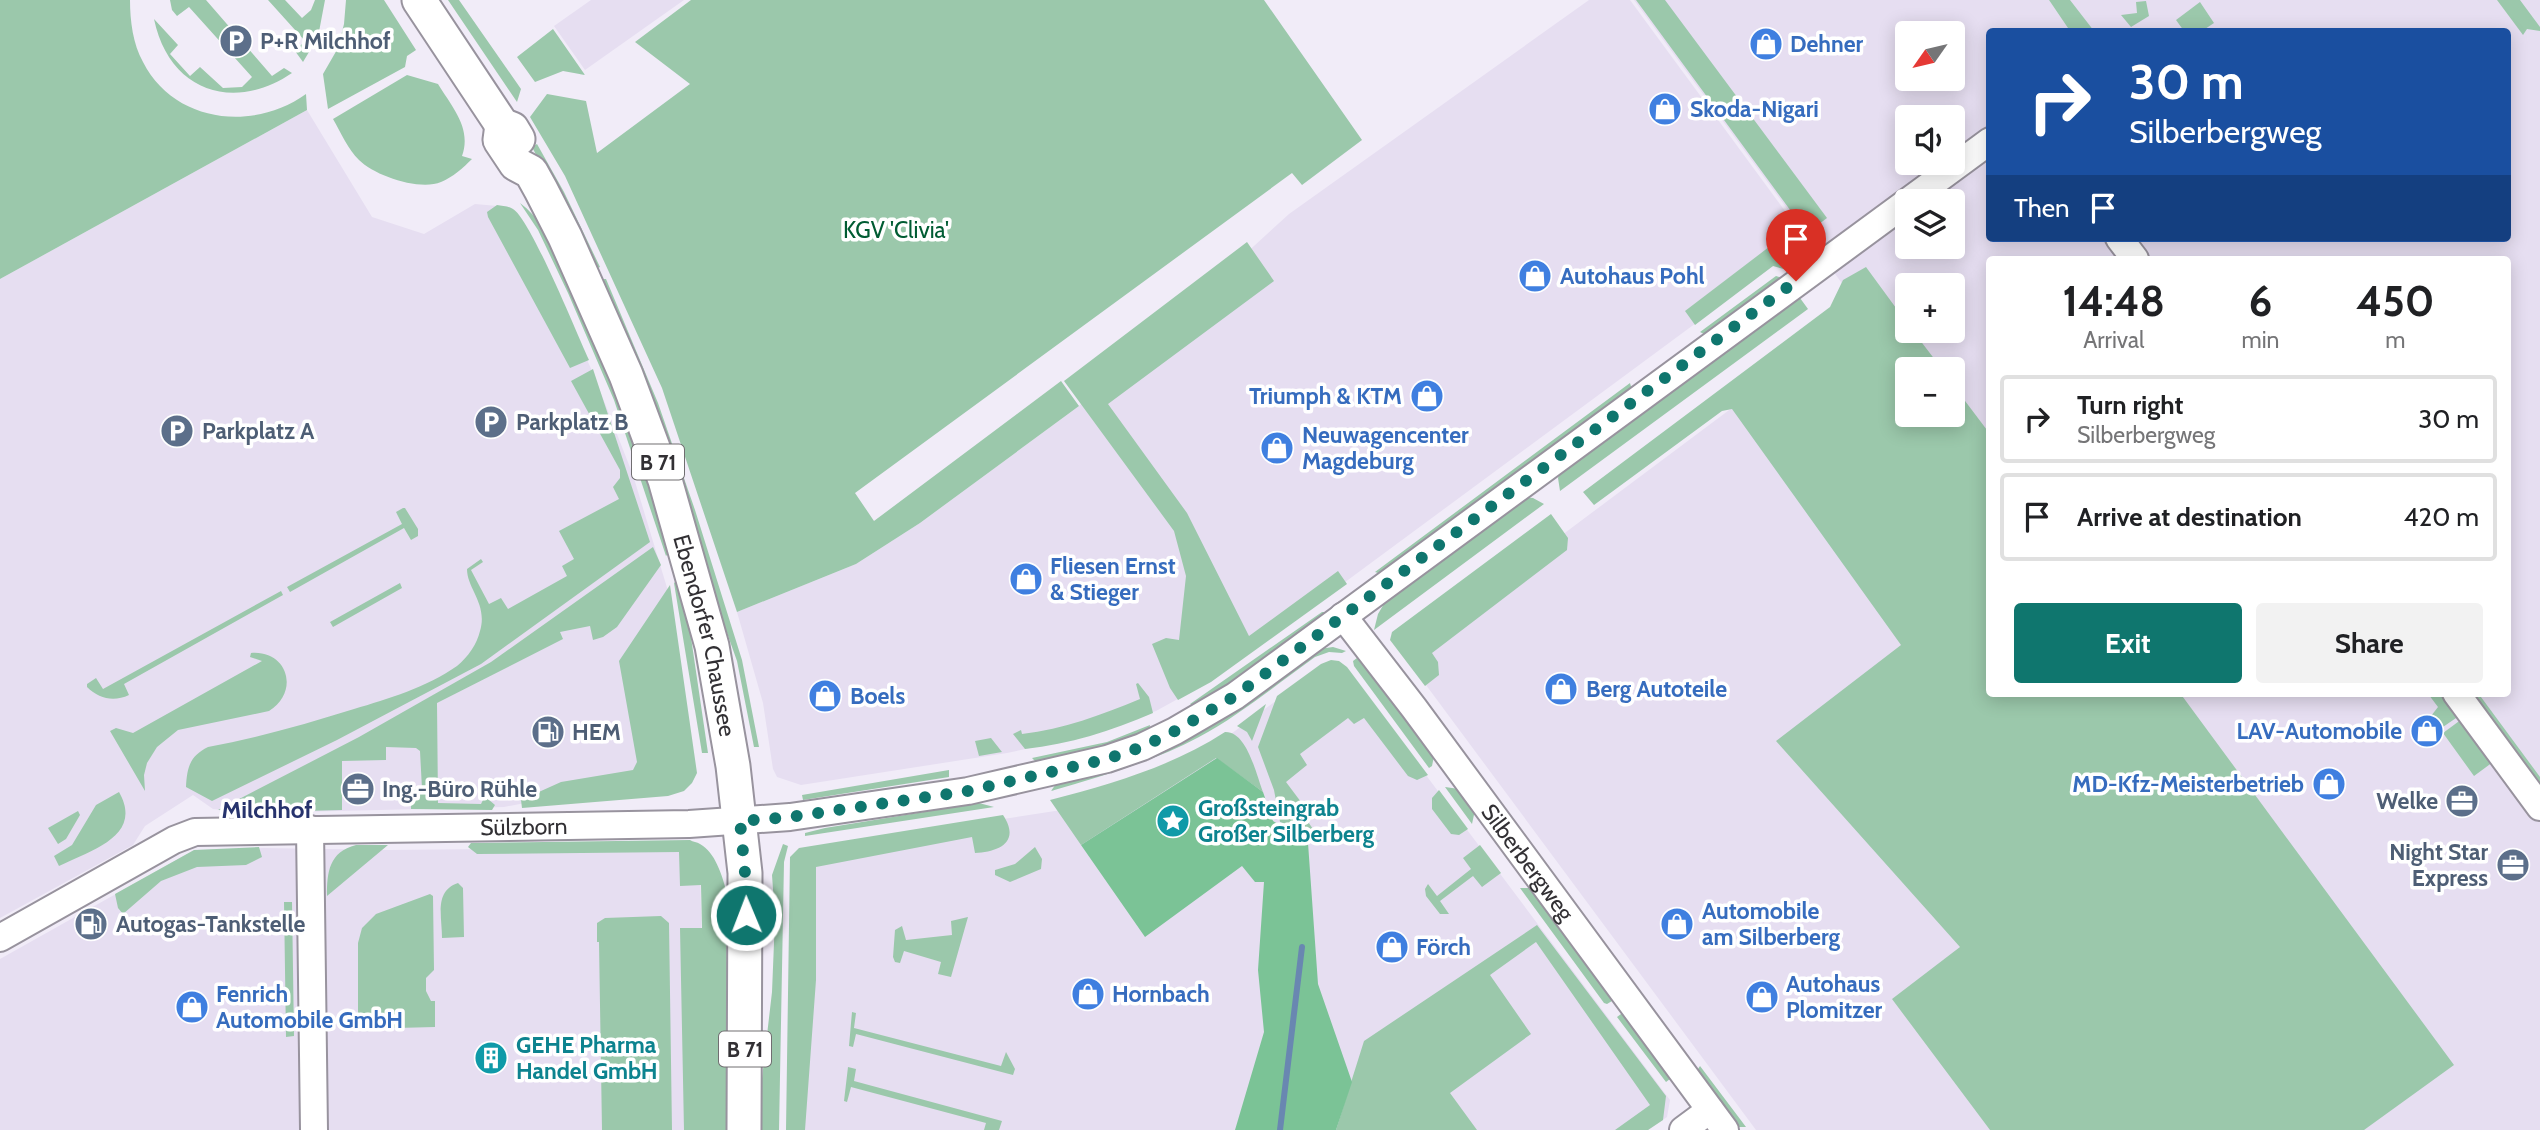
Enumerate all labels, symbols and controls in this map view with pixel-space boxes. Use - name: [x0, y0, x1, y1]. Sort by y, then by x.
- north arrow: [1895, 21, 1965, 91]
- map controls: [1895, 21, 1965, 427]
- parking icon: P+R Milchhof: [217, 22, 255, 60]
- shop icon: Dehner: [1747, 25, 1785, 63]
- place label: P+R Milchhof: [260, 27, 391, 55]
- place label: Dehner: [1790, 30, 1863, 58]
- text: 30 m: [2129, 52, 2244, 111]
- icon: right: [2014, 56, 2105, 147]
- shop icon: Skoda-Nigari: [1646, 90, 1684, 128]
- place label: Skoda-Nigari: [1690, 95, 1819, 123]
- button: sound: [1895, 105, 1965, 175]
- text: Silberbergweg: [2129, 112, 2321, 151]
- button: layers: [1895, 189, 1965, 259]
- icon: arrive: [2084, 189, 2122, 227]
- text: Then: [2014, 192, 2070, 224]
- pin: [1766, 209, 1826, 281]
- park label: KGV 'Clivia': [843, 216, 949, 244]
- icon: arrive: [1777, 220, 1815, 258]
- shop icon: Autohaus Pohl: [1516, 257, 1554, 295]
- place label: Autohaus Pohl: [1560, 262, 1705, 290]
- button: +: [1895, 273, 1965, 343]
- text: 14:48: [2063, 275, 2165, 327]
- text: 6: [2249, 275, 2272, 327]
- text: 450: [2356, 275, 2434, 327]
- text: Arrival: [2083, 326, 2144, 354]
- text: min: [2242, 326, 2279, 354]
- text: m: [2385, 326, 2405, 354]
- button: −: [1895, 357, 1965, 427]
- shop icon: Triumph & KTM: [1408, 377, 1446, 415]
- place label: Triumph & KTM: [1249, 382, 1402, 410]
- text: Turn right: [2077, 389, 2183, 421]
- icon: right: [2018, 400, 2056, 438]
- parking icon: Parkplatz B: [472, 403, 510, 441]
- text: 30 m: [2418, 403, 2479, 435]
- place label: Parkplatz B: [516, 408, 628, 436]
- parking icon: Parkplatz A: [158, 412, 196, 450]
- place label: Parkplatz A: [202, 417, 315, 445]
- place label: Neuwagencenter Magdeburg: [1302, 421, 1469, 475]
- text: Silberbergweg: [2077, 421, 2215, 449]
- shop icon: Neuwagencenter Magdeburg: [1258, 429, 1296, 467]
- road number: B 71: [632, 444, 684, 480]
- icon: arrive: [2018, 498, 2056, 536]
- text: Arrive at destination: [2077, 501, 2302, 533]
- text: 420 m: [2404, 501, 2479, 533]
- street label: Ebendorfer Chaussee: [667, 531, 742, 739]
- place label: Fliesen Ernst & Stieger: [1050, 552, 1176, 606]
- shop icon: Fliesen Ernst & Stieger: [1007, 560, 1045, 598]
- button: Exit: [2014, 603, 2242, 683]
- button: Share: [2256, 603, 2483, 683]
- shop icon: Berg Autoteile: [1542, 670, 1580, 708]
- place label: Berg Autoteile: [1586, 675, 1727, 703]
- shop icon: Boels: [806, 677, 844, 715]
- place label: Boels: [850, 682, 905, 710]
- shop icon: LAV-Automobile: [2408, 712, 2446, 750]
- fuel station icon: HEM: [529, 713, 567, 751]
- place label: LAV-Automobile: [2236, 717, 2402, 745]
- place label: HEM: [572, 718, 621, 746]
- shop icon: MD-Kfz-Meisterbetrieb: [2310, 765, 2348, 803]
- office icon: Ing.-Büro Rühle: [339, 770, 377, 808]
- place label: MD-Kfz-Meisterbetrieb: [2072, 770, 2304, 798]
- place label: Ing.-Büro Rühle: [382, 775, 537, 803]
- office icon: Welke: [2443, 782, 2481, 820]
- place label: Welke: [2376, 787, 2438, 815]
- place label: Großsteingrab Großer Silberberg: [1198, 794, 1374, 848]
- district label: Milchhof: [222, 795, 312, 824]
- street label: Silberbergweg: [1475, 798, 1580, 927]
- place icon: Großsteingrab Großer Silberberg: [1154, 802, 1192, 840]
- street label: Sülzborn: [480, 812, 568, 841]
- place label: Night Star Express: [2389, 838, 2488, 892]
- office icon: Night Star Express: [2494, 846, 2532, 884]
- position arrow: [709, 878, 783, 952]
- place label: Automobile am Silberberg: [1702, 897, 1840, 951]
- fuel station icon: Autogas-Tankstelle: [72, 905, 110, 943]
- shop icon: Automobile am Silberberg: [1658, 905, 1696, 943]
- place label: Autogas-Tankstelle: [116, 910, 305, 938]
- shop icon: Förch: [1373, 928, 1411, 966]
- place label: Förch: [1416, 933, 1471, 961]
- place label: Autohaus Plomitzer: [1786, 970, 1883, 1024]
- shop icon: Hornbach: [1069, 975, 1107, 1013]
- shop icon: Autohaus Plomitzer: [1743, 978, 1781, 1016]
- place label: Fenrich Automobile GmbH: [216, 980, 403, 1034]
- place label: Hornbach: [1112, 980, 1210, 1008]
- shop icon: Fenrich Automobile GmbH: [173, 988, 211, 1026]
- place label: GEHE Pharma Handel GmbH: [516, 1031, 658, 1085]
- road number: B 71: [719, 1032, 771, 1066]
- building icon: GEHE Pharma Handel GmbH: [472, 1039, 510, 1077]

